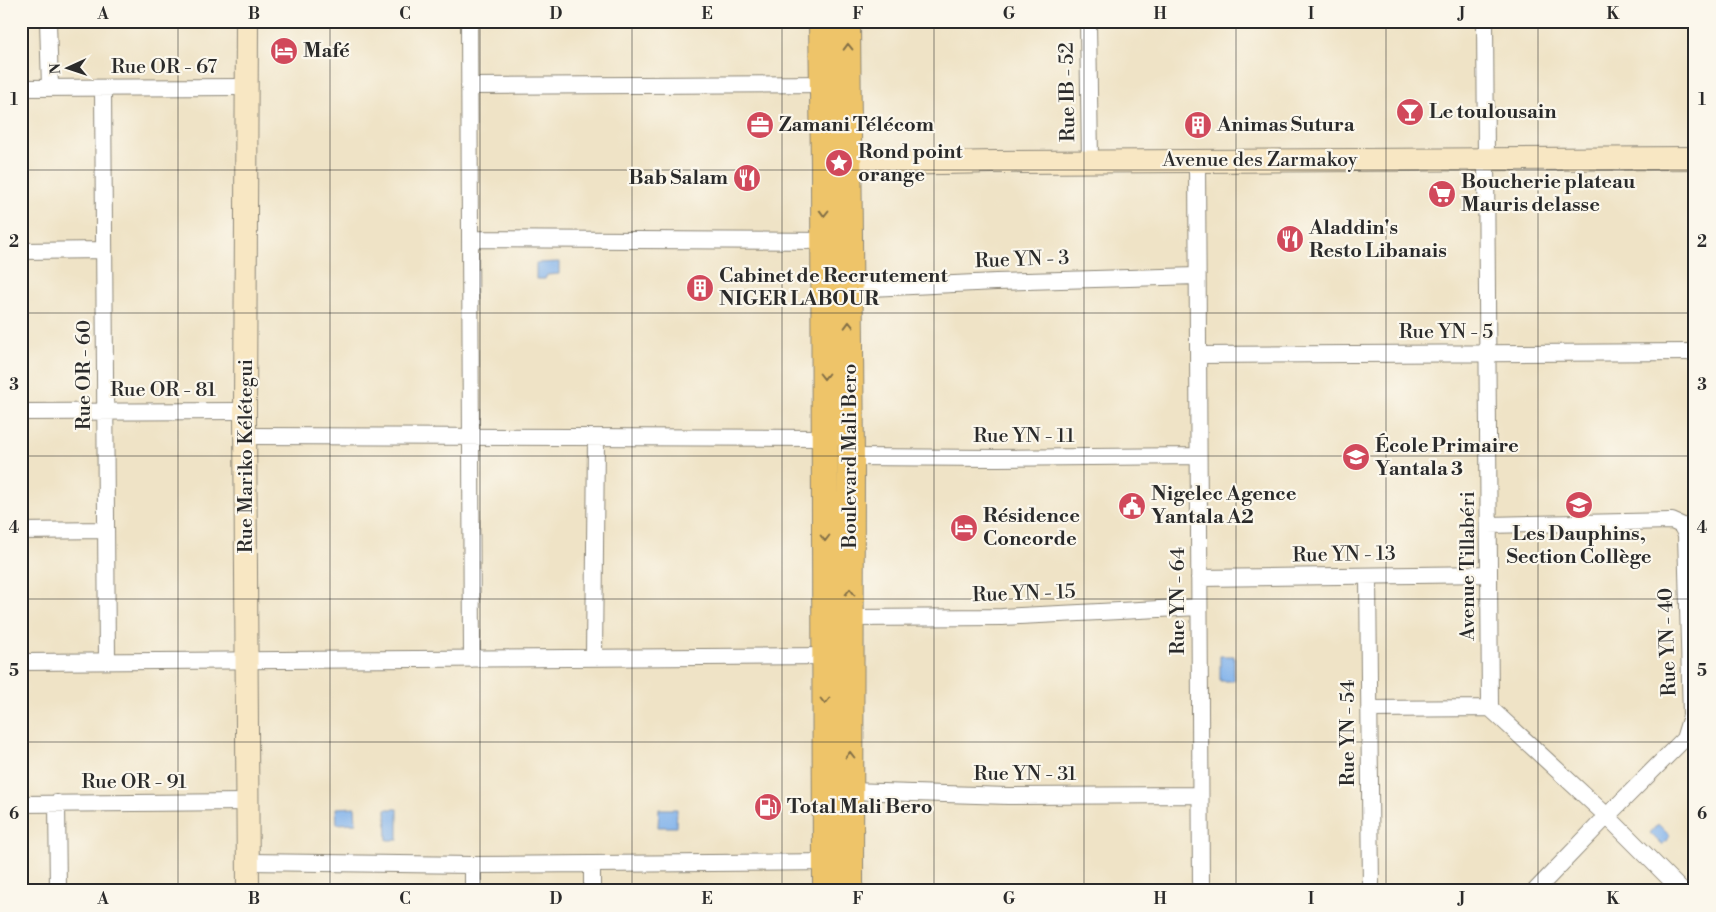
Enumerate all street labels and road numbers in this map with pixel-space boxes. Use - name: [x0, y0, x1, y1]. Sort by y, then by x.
- street label: Rue IB - 52: [1055, 42, 1081, 142]
- street label: Rue OR - 67: [111, 55, 217, 80]
- street label: Avenue des Zarmakoy: [1162, 148, 1358, 173]
- street label: Rue YN - 3: [974, 246, 1070, 274]
- street label: Rue OR - 60: [72, 320, 97, 430]
- street label: Rue YN - 5: [1399, 320, 1493, 345]
- street label: Rue Mariko Kélétegui: [234, 358, 259, 553]
- street label: Boulevard Mali Bero: [838, 364, 863, 549]
- street label: Rue OR - 81: [110, 378, 216, 403]
- street label: Rue YN - 11: [973, 424, 1075, 449]
- street label: Avenue Tillabéri: [1456, 491, 1481, 642]
- street label: Rue YN - 13: [1292, 542, 1396, 568]
- street label: Rue YN - 64: [1166, 547, 1191, 655]
- street label: Rue YN - 15: [972, 580, 1076, 608]
- street label: Rue YN - 40: [1654, 587, 1682, 697]
- street label: Rue YN - 54: [1336, 679, 1361, 786]
- street label: Rue YN - 31: [974, 762, 1077, 787]
- street label: Rue OR - 91: [81, 770, 187, 795]

